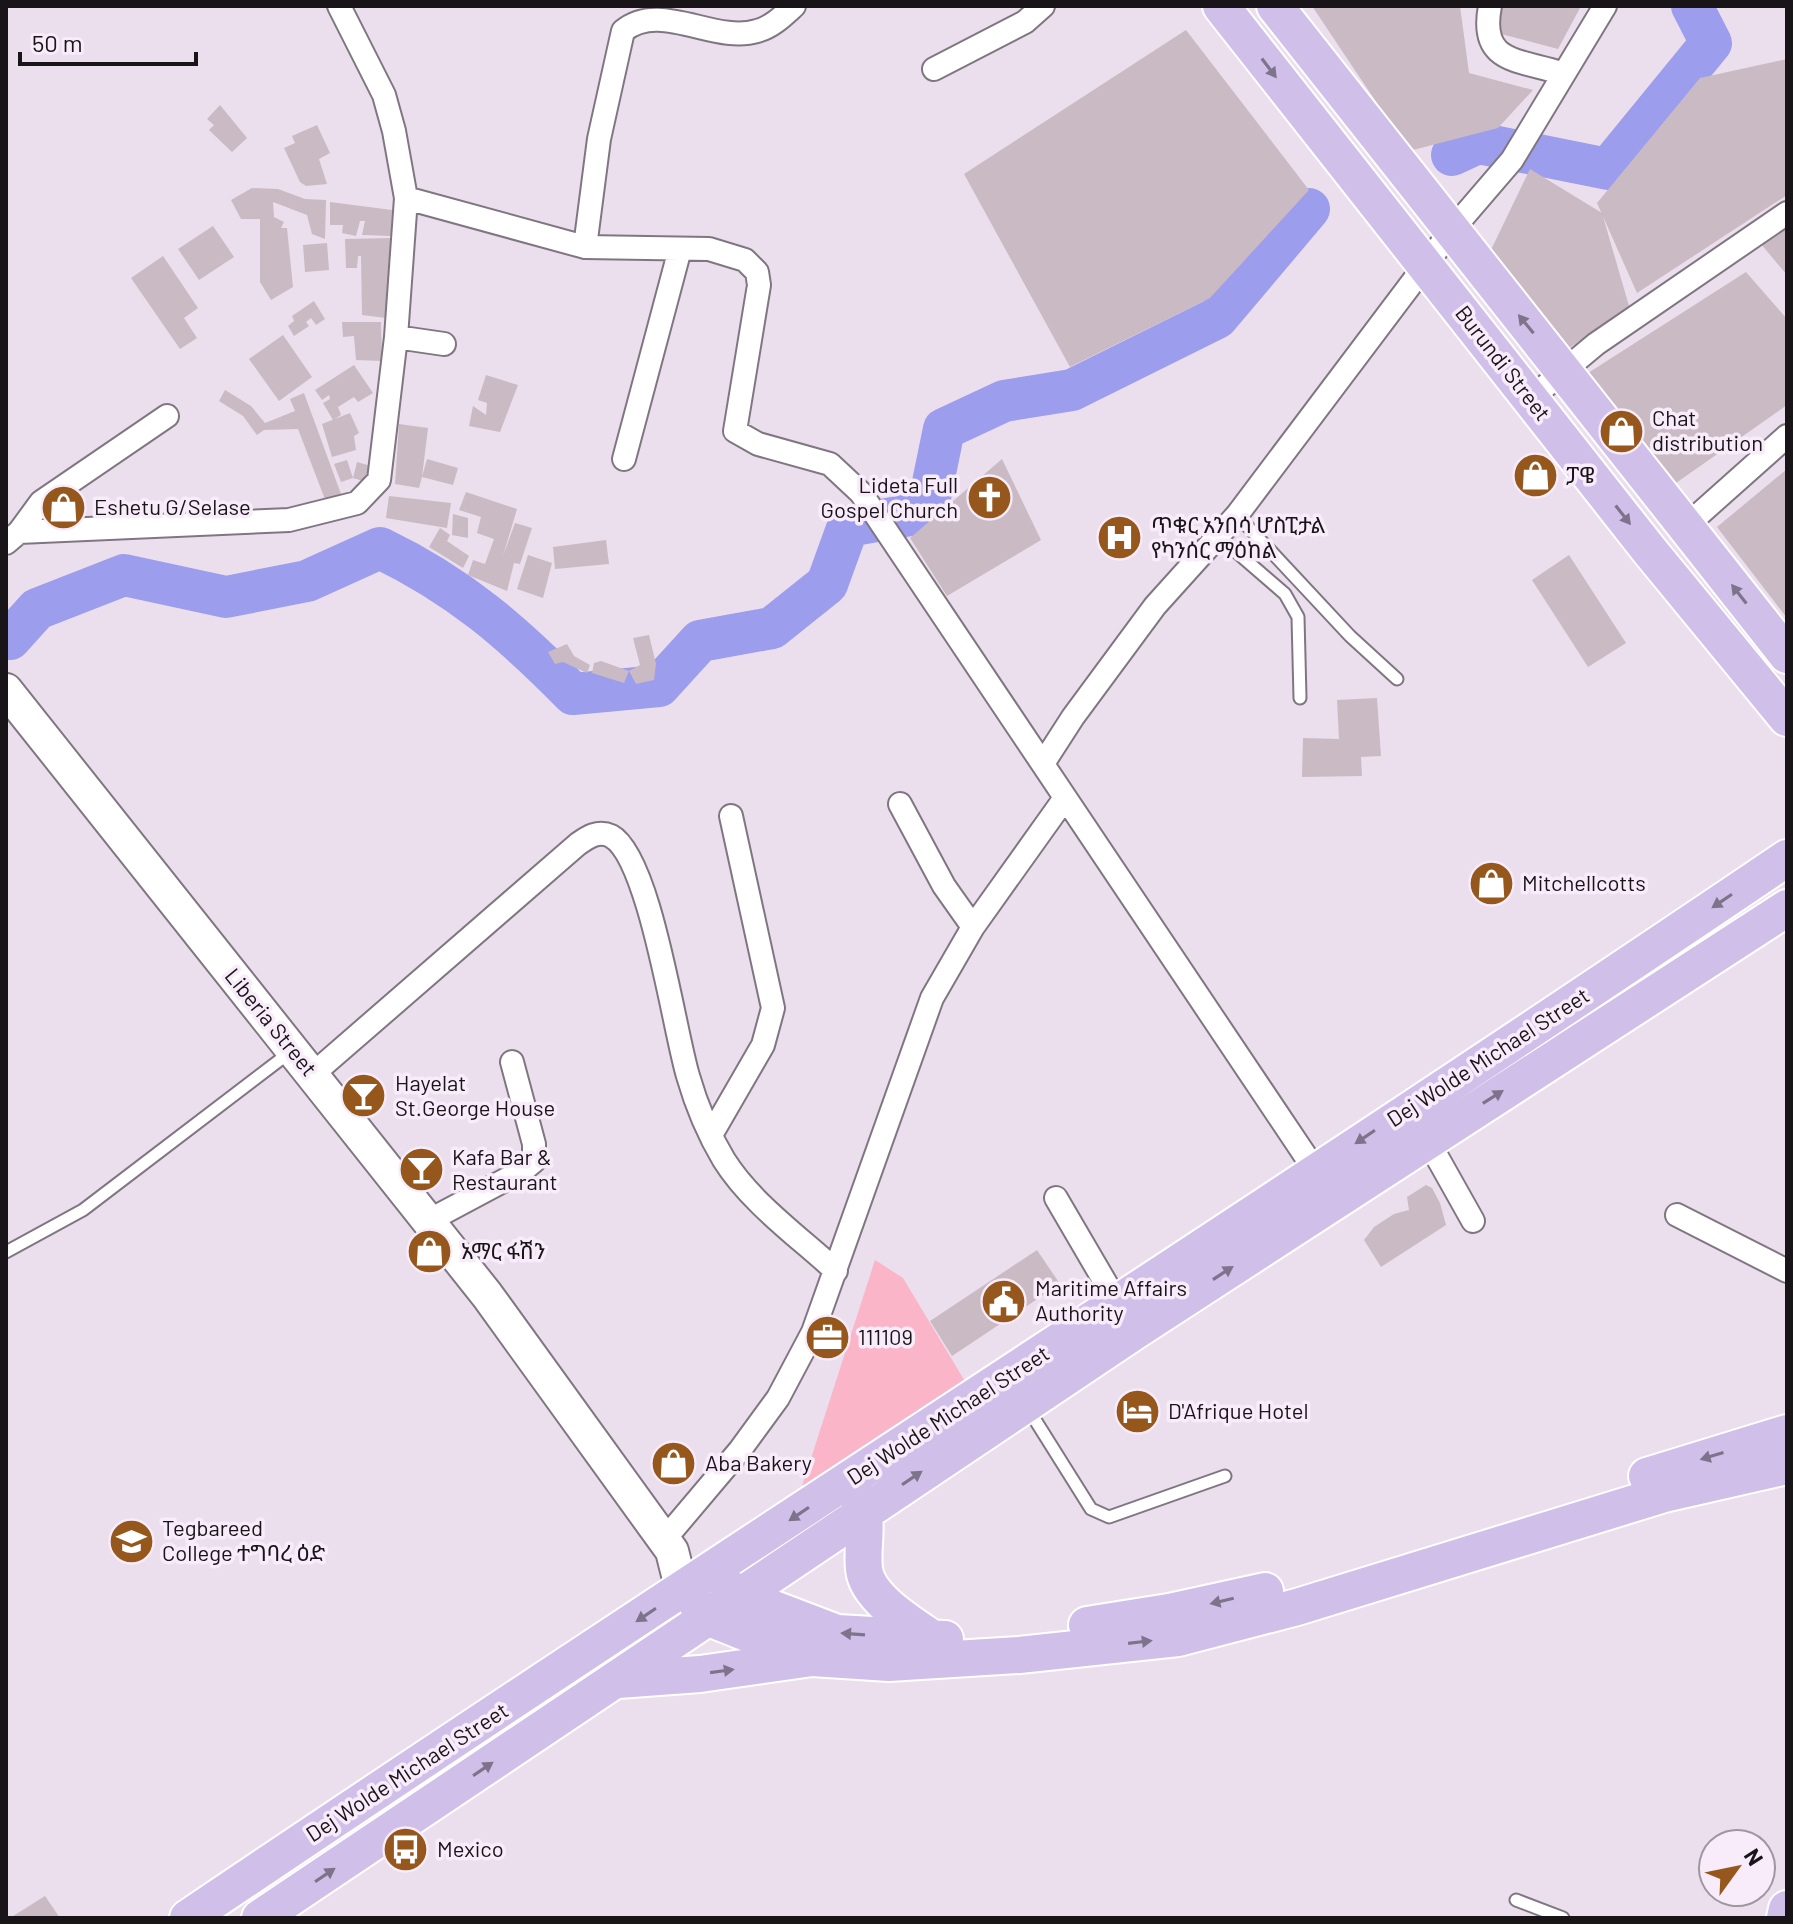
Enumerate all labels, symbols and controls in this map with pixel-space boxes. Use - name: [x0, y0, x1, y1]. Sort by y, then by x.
- scale bar: [20, 16, 196, 66]
- text: 50 m: [32, 28, 83, 57]
- one-way arrow: [1260, 58, 1276, 78]
- street label: Burundi Street: [1451, 300, 1557, 425]
- one-way arrow: [1518, 314, 1535, 334]
- place label: Chat distribution: [1652, 404, 1763, 455]
- shop icon: Chat distribution: [1597, 407, 1645, 455]
- shop icon: ፓዌ: [1511, 451, 1559, 499]
- place label: ፓዌ: [1566, 461, 1594, 487]
- place label: Lideta Full Gospel Church: [821, 471, 958, 522]
- church icon: Lideta Full Gospel Church: [965, 474, 1013, 522]
- shop icon: Eshetu G/Selase: [39, 483, 87, 531]
- place label: Eshetu G/Selase: [94, 493, 251, 519]
- one-way arrow: [1614, 505, 1630, 525]
- place label: ጥቁር አንበሳ ሆስፒታል የካንሰር ማዕከል: [1151, 511, 1326, 562]
- hospital icon: ጥቁር አንበሳ ሆስፒታል የካንሰር ማዕከል: [1096, 514, 1144, 562]
- one-way arrow: [1732, 583, 1748, 604]
- shop icon: Mitchellcotts: [1467, 859, 1515, 907]
- place label: Mitchellcotts: [1522, 869, 1646, 895]
- one-way arrow: [1712, 893, 1733, 908]
- street label: Liberia Street: [220, 962, 323, 1080]
- street label: Dej Wolde Michael Street: [1382, 981, 1593, 1131]
- place label: Hayelat St.George House: [395, 1069, 555, 1120]
- bar icon: Hayelat St.George House: [340, 1072, 388, 1120]
- one-way arrow: [1482, 1090, 1503, 1105]
- one-way arrow: [1355, 1129, 1376, 1144]
- place label: Kafa Bar & Restaurant: [452, 1143, 558, 1194]
- bar icon: Kafa Bar & Restaurant: [397, 1146, 445, 1194]
- shop icon: አማር ፋሽን: [406, 1227, 454, 1275]
- place label: አማር ፋሽን: [461, 1237, 546, 1263]
- one-way arrow: [1212, 1266, 1233, 1281]
- place label: Maritime Affairs Authority: [1035, 1274, 1187, 1325]
- public building icon: Maritime Affairs Authority: [980, 1277, 1028, 1325]
- office icon: 111109: [803, 1313, 851, 1361]
- place label: 111109: [858, 1323, 913, 1349]
- street label: Dej Wolde Michael Street: [842, 1339, 1053, 1489]
- hotel icon: D'Afrique Hotel: [1113, 1387, 1161, 1435]
- place label: D'Afrique Hotel: [1168, 1397, 1309, 1423]
- shop icon: Aba Bakery: [650, 1439, 698, 1487]
- place label: Aba Bakery: [705, 1449, 812, 1475]
- one-way arrow: [1700, 1450, 1724, 1463]
- one-way arrow: [901, 1471, 923, 1486]
- one-way arrow: [788, 1506, 810, 1520]
- place label: Tegbareed College ተግባረ ዕድ: [162, 1514, 326, 1565]
- school or university icon: Tegbareed College ተግባረ ዕድ: [107, 1517, 155, 1565]
- one-way arrow: [1209, 1595, 1234, 1608]
- one-way arrow: [635, 1608, 657, 1622]
- one-way arrow: [840, 1627, 865, 1640]
- one-way arrow: [1128, 1636, 1153, 1649]
- one-way arrow: [710, 1664, 735, 1677]
- street label: Dej Wolde Michael Street: [301, 1696, 512, 1846]
- one-way arrow: [472, 1762, 494, 1777]
- bus stop icon: Mexico: [382, 1825, 430, 1873]
- north arrow: [1697, 1828, 1777, 1908]
- place label: Mexico: [437, 1835, 504, 1861]
- text: N: [1740, 1843, 1770, 1870]
- one-way arrow: [314, 1868, 336, 1883]

